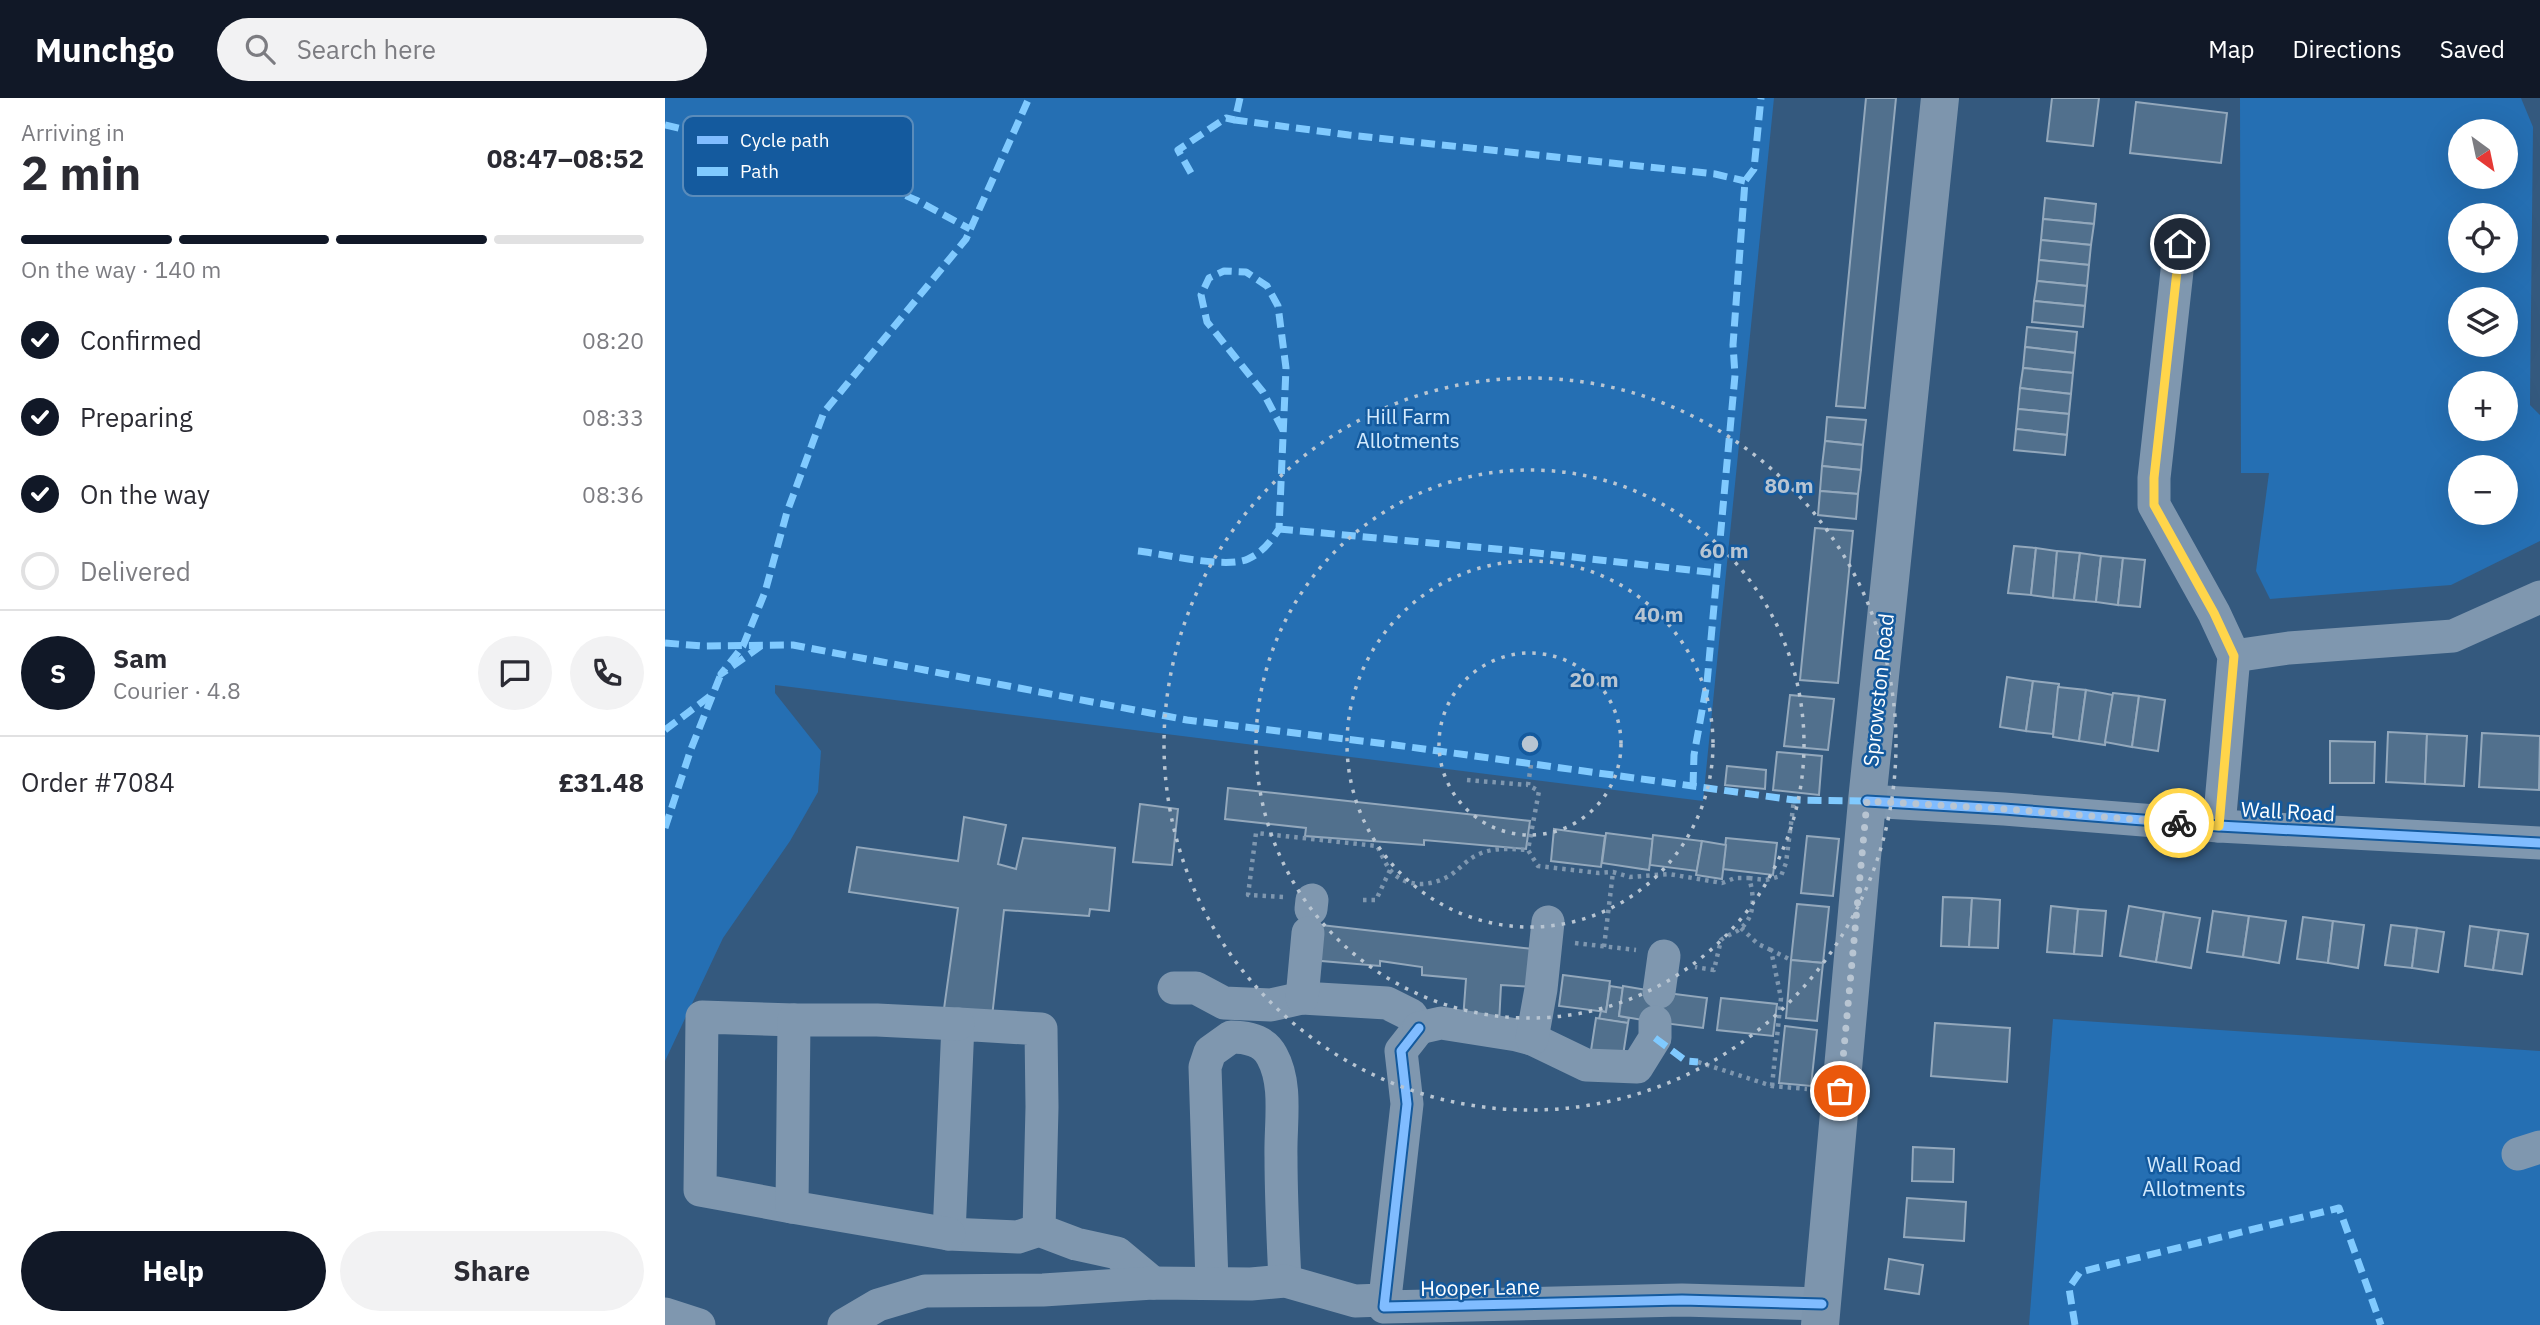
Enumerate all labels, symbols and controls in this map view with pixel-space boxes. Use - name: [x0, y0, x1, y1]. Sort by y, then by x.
- search box: [217, 18, 707, 81]
- text: Munchgo: [35, 28, 175, 71]
- icon: search: [241, 30, 279, 68]
- text: Search here: [297, 32, 436, 66]
- text: Map: [2208, 33, 2254, 65]
- text: Directions: [2292, 33, 2402, 65]
- text: Saved: [2440, 33, 2505, 65]
- legend: [683, 116, 913, 196]
- text: Arriving in: [21, 117, 125, 147]
- north arrow: [2448, 119, 2518, 189]
- map controls: [2448, 119, 2518, 525]
- text: Cycle path: [740, 128, 829, 152]
- text: 08:47–08:52: [487, 141, 644, 175]
- text: 2 min: [21, 143, 141, 203]
- text: Path: [740, 159, 779, 183]
- button: locate: [2448, 203, 2518, 273]
- pin: [2150, 214, 2210, 274]
- icon: home: [2161, 225, 2199, 263]
- text: On the way · 140 m: [21, 254, 221, 284]
- button: layers: [2448, 287, 2518, 357]
- icon: check: [21, 321, 59, 359]
- text: Confirmed: [80, 323, 202, 357]
- text: 08:20: [582, 325, 644, 355]
- button: +: [2448, 371, 2518, 441]
- icon: check: [21, 398, 59, 436]
- text: Preparing: [80, 400, 193, 434]
- text: 08:33: [582, 402, 644, 432]
- park label: Hill Farm Allotments: [1356, 402, 1460, 454]
- button: −: [2448, 455, 2518, 525]
- text: 80 m: [1765, 471, 1813, 499]
- icon: check: [21, 475, 59, 513]
- text: On the way: [80, 477, 210, 511]
- text: 08:36: [582, 479, 644, 509]
- text: 60 m: [1700, 536, 1748, 564]
- text: Delivered: [80, 554, 191, 588]
- text: 40 m: [1635, 600, 1683, 628]
- street label: Sprowston Road: [1856, 612, 1900, 768]
- button: chat: [478, 636, 552, 710]
- button: phone: [570, 636, 644, 710]
- text: Sam: [113, 641, 167, 675]
- text: S: [50, 656, 66, 690]
- text: 20 m: [1570, 665, 1618, 693]
- text: Courier · 4.8: [113, 675, 241, 705]
- centre of rings: [1518, 732, 1542, 756]
- text: Order #7084: [21, 765, 175, 799]
- text: £31.48: [558, 765, 644, 799]
- courier: [2144, 788, 2214, 858]
- street label: Wall Road: [2240, 795, 2336, 827]
- icon: bike: [2160, 804, 2198, 842]
- pin: [1810, 1061, 1870, 1121]
- icon: bag: [1821, 1072, 1859, 1110]
- park label: Wall Road Allotments: [2142, 1150, 2246, 1202]
- button: Help: [21, 1231, 326, 1311]
- button: Share: [340, 1231, 644, 1311]
- street label: Hooper Lane: [1420, 1272, 1540, 1302]

